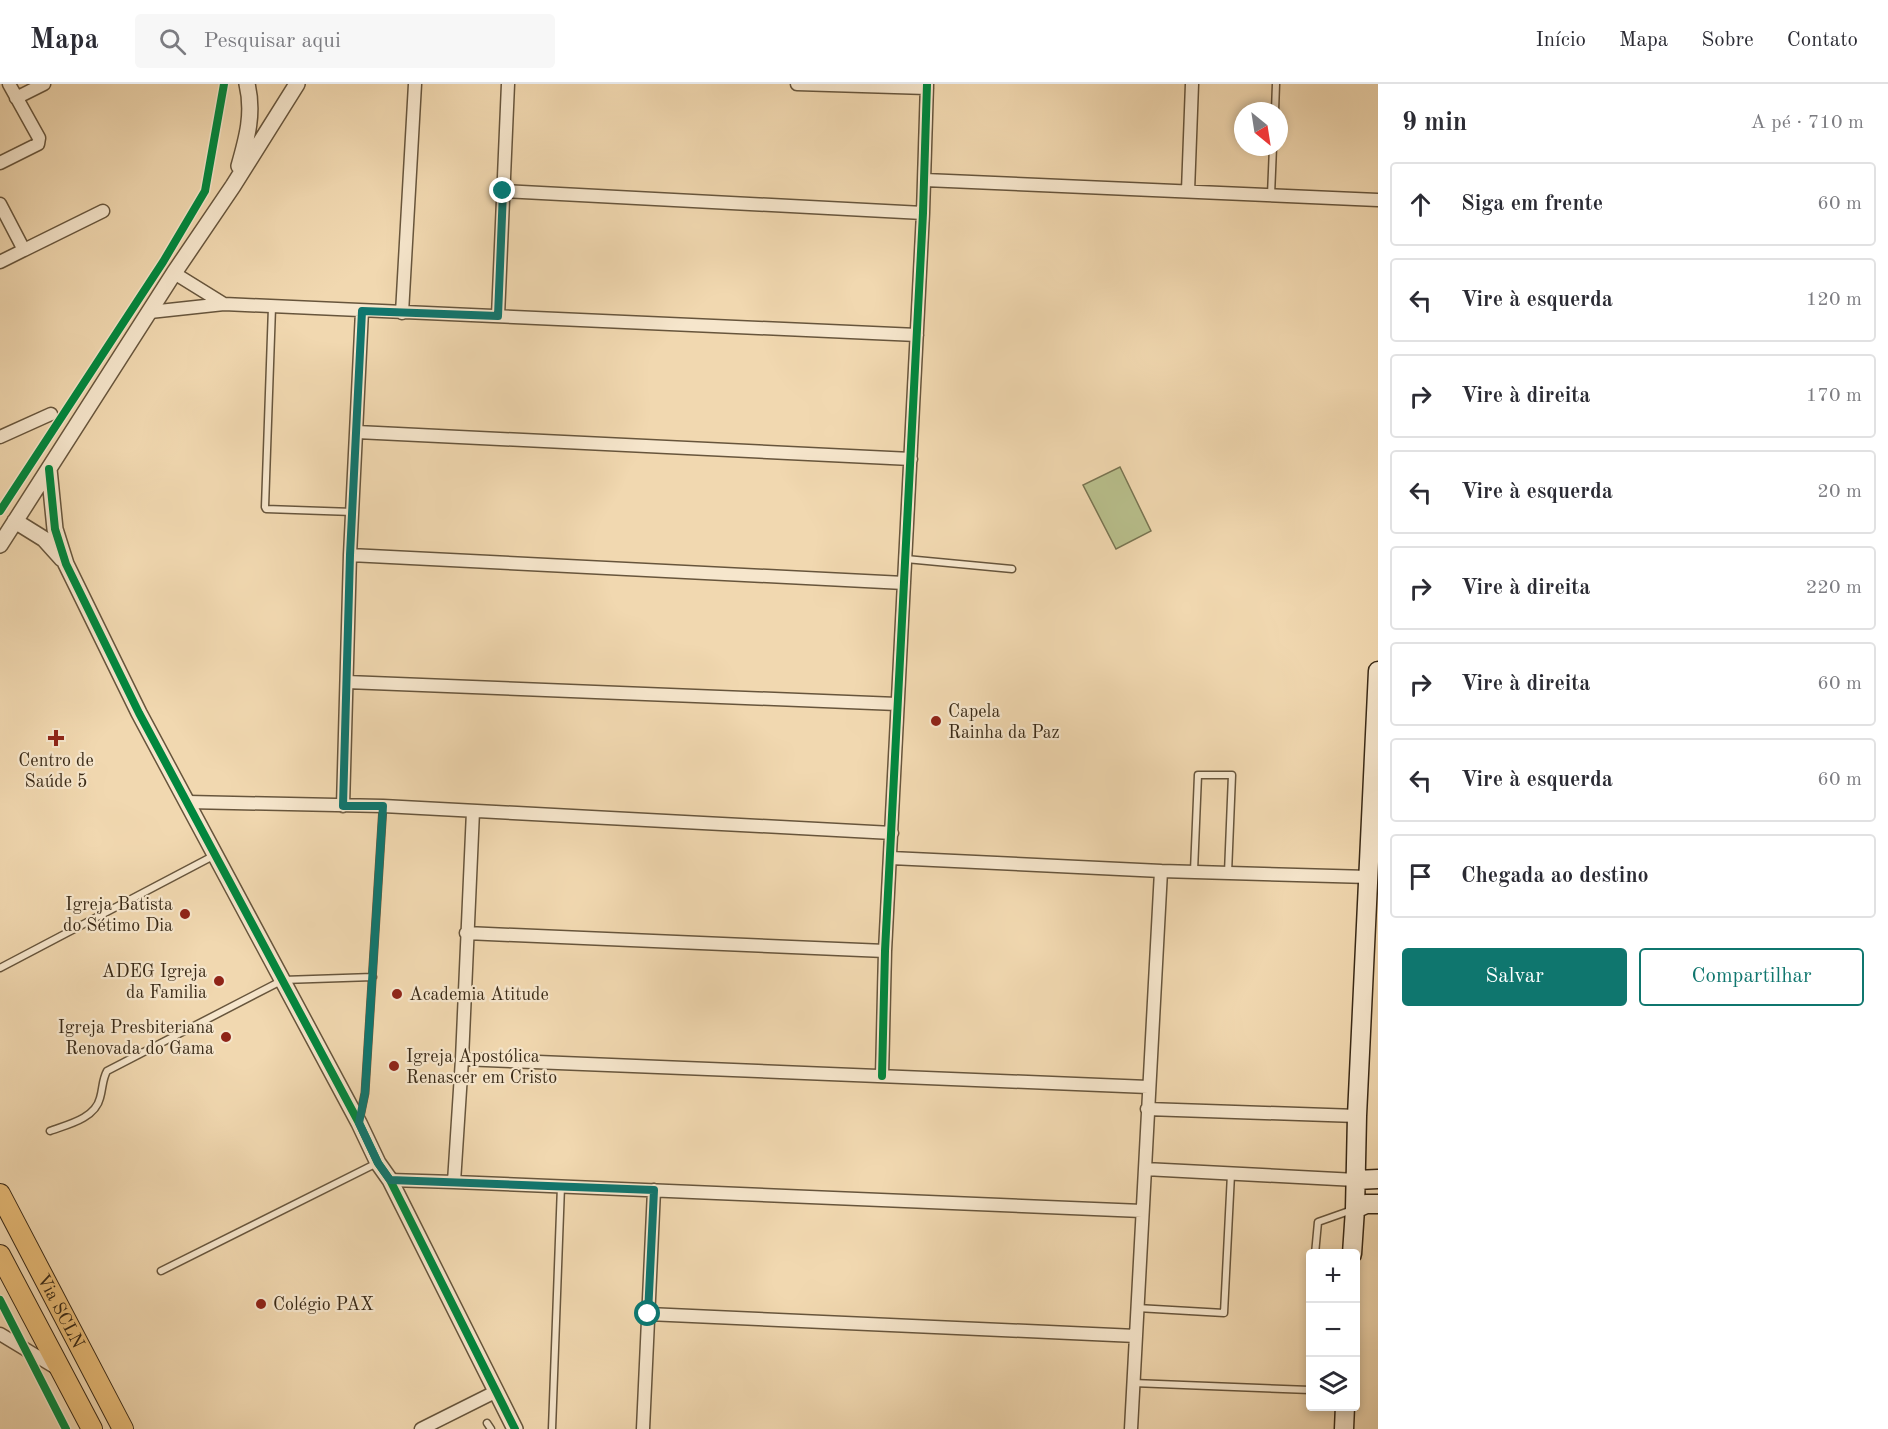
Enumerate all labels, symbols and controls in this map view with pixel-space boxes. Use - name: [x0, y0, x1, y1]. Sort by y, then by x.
- search box: [135, 14, 555, 68]
- icon: search: [156, 25, 189, 58]
- text: Mapa: [30, 27, 99, 55]
- text: Pesquisar aqui: [204, 30, 341, 52]
- text: Início: [1535, 30, 1586, 51]
- text: Mapa: [1619, 30, 1668, 51]
- text: Sobre: [1701, 30, 1754, 51]
- text: Contato: [1787, 30, 1858, 51]
- north arrow: [1234, 102, 1288, 156]
- text: 9 min: [1402, 110, 1467, 136]
- text: A pé · 710 m: [1750, 113, 1864, 133]
- route end: [489, 177, 515, 203]
- icon: ahead: [1404, 188, 1437, 221]
- text: Siga em frente: [1461, 193, 1603, 215]
- text: 60 m: [1817, 194, 1862, 214]
- icon: left: [1404, 284, 1437, 317]
- text: Vire à esquerda: [1461, 289, 1613, 311]
- text: 120 m: [1806, 290, 1862, 310]
- icon: right: [1404, 380, 1437, 413]
- text: Vire à direita: [1461, 385, 1591, 407]
- text: 170 m: [1806, 386, 1862, 406]
- icon: left: [1404, 476, 1437, 509]
- text: Vire à esquerda: [1461, 481, 1613, 503]
- text: 20 m: [1817, 482, 1862, 502]
- icon: right: [1404, 572, 1437, 605]
- text: Vire à direita: [1461, 577, 1591, 599]
- text: 220 m: [1806, 578, 1862, 598]
- icon: right: [1404, 668, 1437, 701]
- text: Vire à direita: [1461, 673, 1591, 695]
- text: 60 m: [1817, 674, 1862, 694]
- place label: Capela Rainha da Paz: [948, 703, 1060, 742]
- marker: Capela Rainha da Paz: [929, 714, 943, 728]
- marker: Centro de Saúde 5: [47, 729, 65, 747]
- place label: Centro de Saúde 5: [18, 752, 94, 791]
- icon: left: [1404, 764, 1437, 797]
- text: Vire à esquerda: [1461, 769, 1613, 791]
- text: 60 m: [1817, 770, 1862, 790]
- icon: arrive: [1404, 860, 1437, 893]
- text: Chegada ao destino: [1461, 865, 1649, 887]
- place label: Igreja Batista do Sétimo Dia: [63, 896, 173, 935]
- marker: Igreja Batista do Sétimo Dia: [178, 907, 192, 921]
- button: Salvar: [1402, 948, 1627, 1006]
- button: Compartilhar: [1639, 948, 1864, 1006]
- place label: ADEG Igreja da Familia: [102, 963, 207, 1002]
- marker: ADEG Igreja da Familia: [212, 974, 226, 988]
- place label: Academia Atitude: [409, 986, 549, 1004]
- marker: Academia Atitude: [390, 987, 404, 1001]
- place label: Igreja Presbiteriana Renovada do Gama: [58, 1019, 214, 1058]
- marker: Igreja Presbiteriana Renovada do Gama: [219, 1030, 233, 1044]
- place label: Igreja Apostólica Renascer em Cristo: [406, 1048, 557, 1087]
- marker: Igreja Apostólica Renascer em Cristo: [387, 1059, 401, 1073]
- map controls: [1306, 1249, 1360, 1411]
- button: +: [1306, 1249, 1360, 1303]
- street label: Via SCLN: [34, 1271, 87, 1352]
- place label: Colégio PAX: [273, 1296, 374, 1314]
- marker: Colégio PAX: [254, 1297, 268, 1311]
- route start: [634, 1300, 660, 1326]
- button: −: [1306, 1303, 1360, 1357]
- button: layers: [1306, 1357, 1360, 1411]

